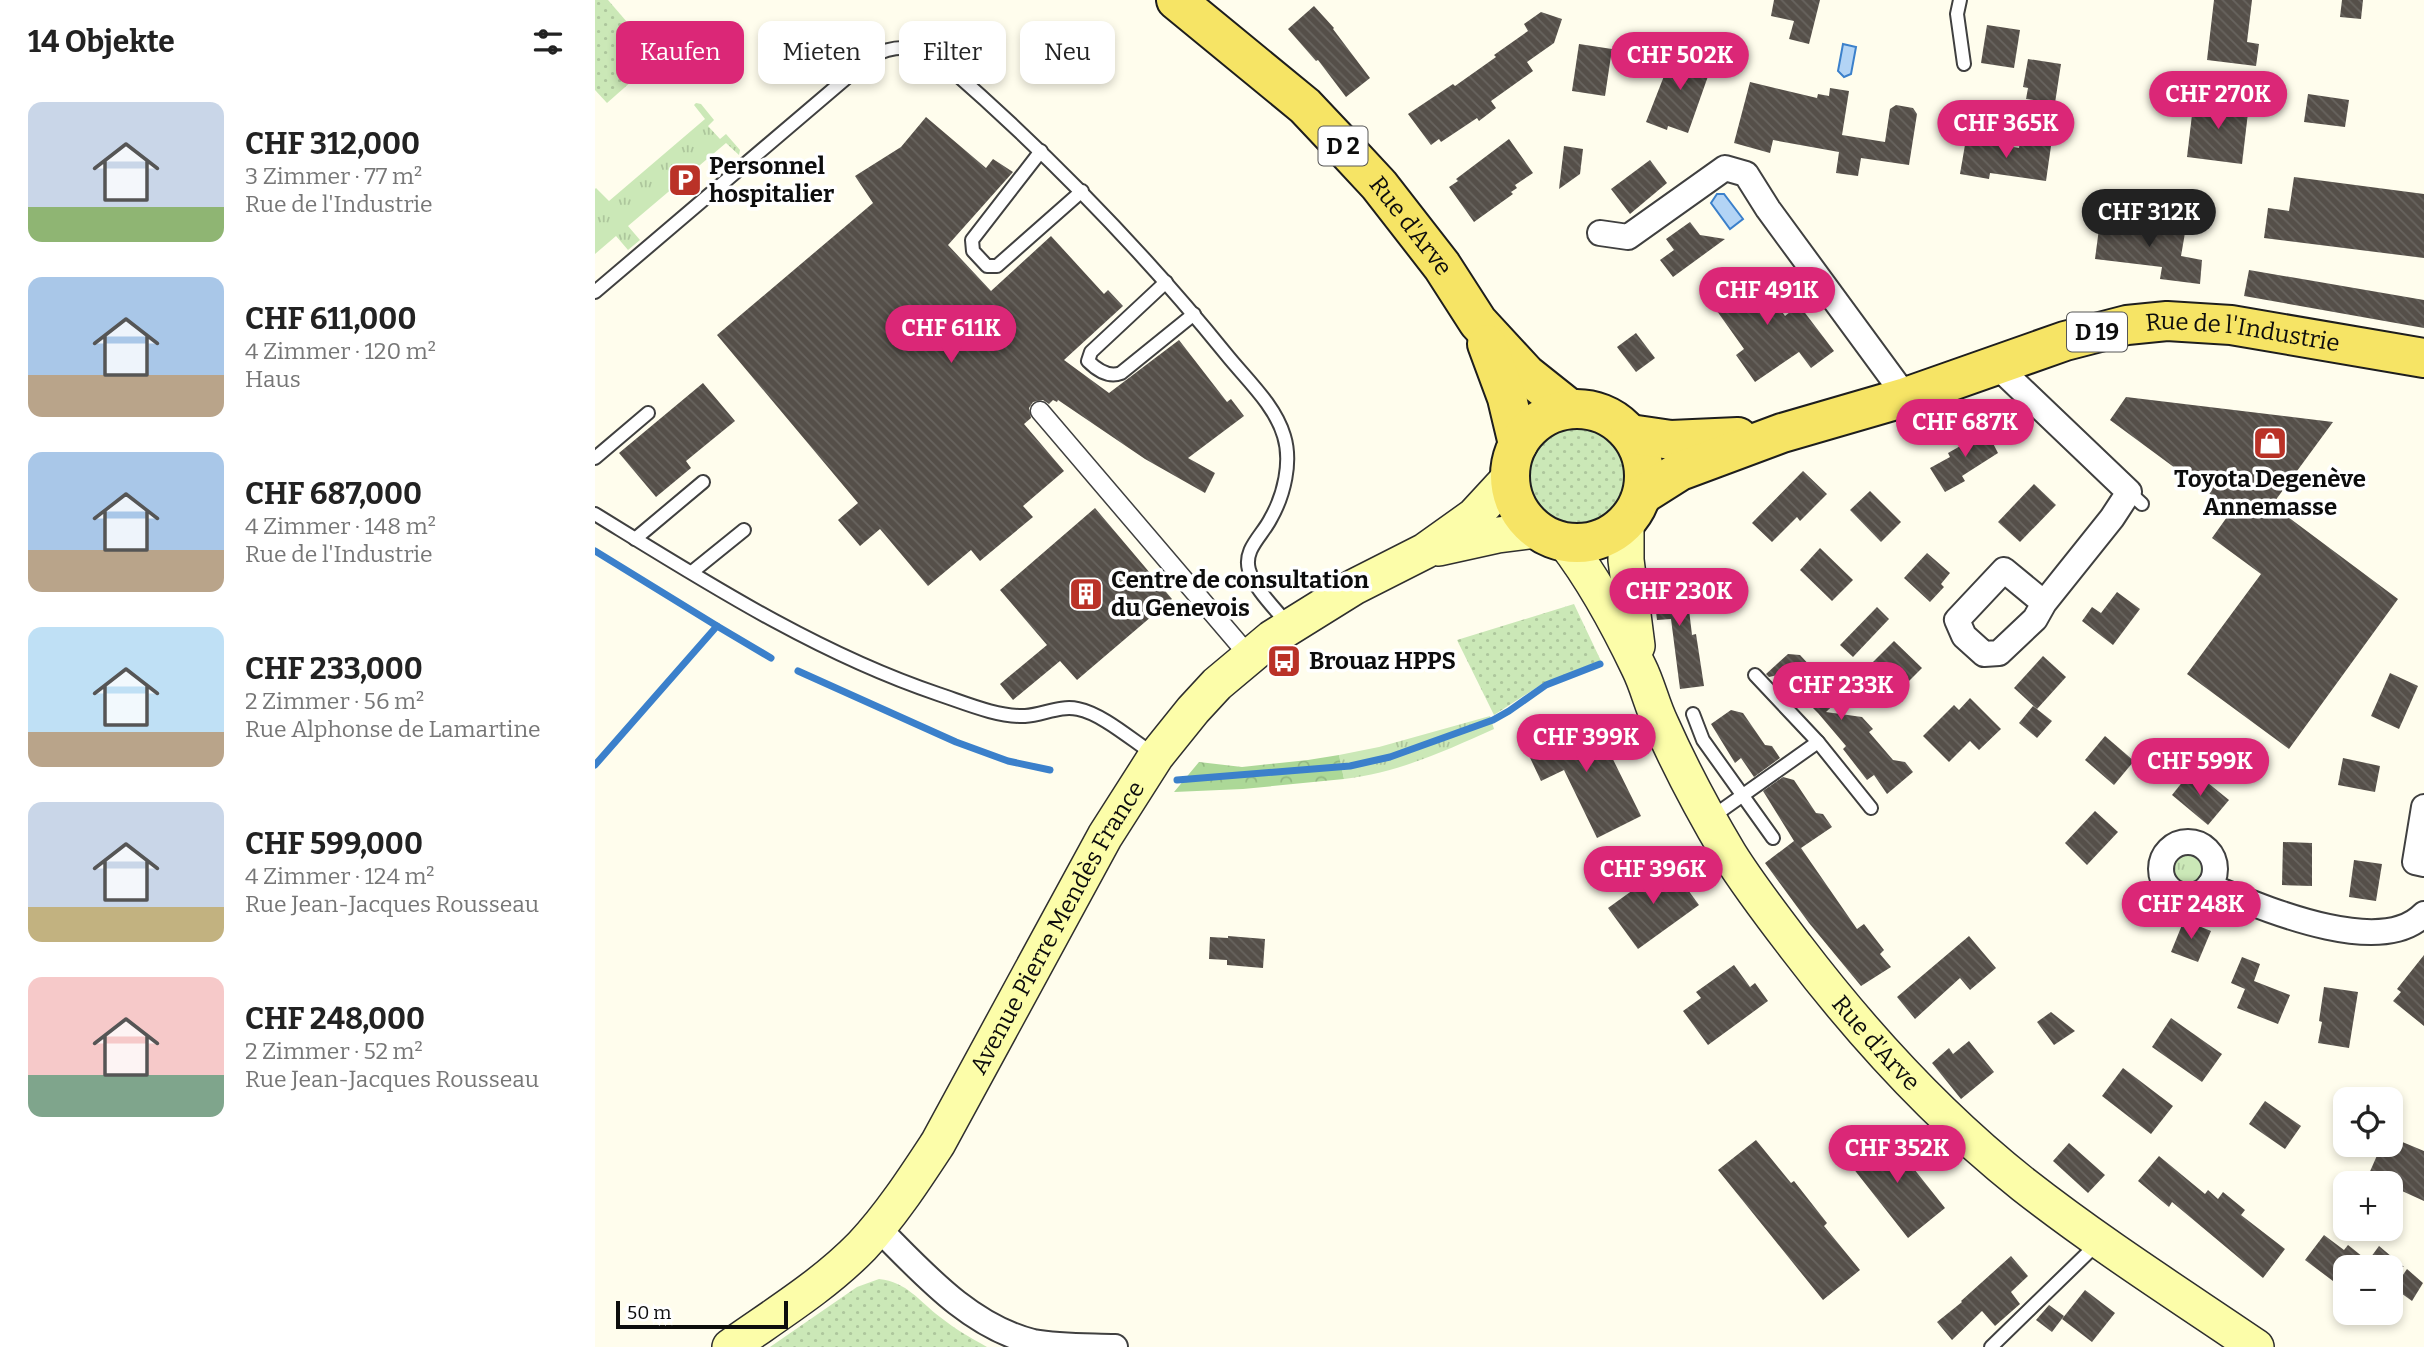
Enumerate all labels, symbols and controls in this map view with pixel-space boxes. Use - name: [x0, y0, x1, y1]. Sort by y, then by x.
- chip: Kaufen: [616, 21, 744, 84]
- chip: Mieten: [758, 21, 885, 84]
- chip: Filter: [899, 21, 1006, 84]
- chip: Neu: [1020, 21, 1115, 84]
- icon: filters: [529, 23, 567, 61]
- text: 14 Objekte: [28, 24, 175, 60]
- pin: CHF 502K: [1608, 32, 1752, 92]
- text: CHF 502K: [1627, 41, 1733, 69]
- pin: CHF 270K: [2146, 72, 2290, 131]
- text: CHF 270K: [2165, 80, 2271, 108]
- pin: CHF 365K: [1934, 100, 2078, 160]
- text: CHF 365K: [1953, 109, 2059, 137]
- text: CHF 312,000: [245, 126, 420, 162]
- road number: D 2: [1319, 127, 1367, 166]
- icon: home: [84, 130, 168, 214]
- place label: Personnel hospitalier: [709, 152, 834, 208]
- parking icon: Personnel hospitalier: [666, 161, 704, 199]
- text: 3 Zimmer · 77 m²: [245, 162, 422, 190]
- street label: Rue d'Arve: [1364, 171, 1458, 280]
- text: Rue de l'Industrie: [245, 190, 433, 218]
- pin: CHF 312K: [2077, 190, 2221, 249]
- text: CHF 312K: [2098, 198, 2200, 226]
- pin: CHF 491K: [1695, 268, 1839, 327]
- text: CHF 491K: [1715, 276, 1819, 304]
- text: CHF 611,000: [245, 301, 416, 337]
- icon: home: [84, 305, 168, 389]
- pin: CHF 611K: [879, 306, 1023, 365]
- street label: Rue de l'Industrie: [2144, 307, 2342, 357]
- road number: D 19: [2067, 312, 2127, 352]
- text: CHF 611K: [901, 314, 1001, 342]
- text: 4 Zimmer · 120 m²: [245, 337, 436, 365]
- text: Haus: [245, 365, 301, 393]
- pin: CHF 687K: [1893, 400, 2037, 459]
- text: CHF 687K: [1912, 408, 2018, 436]
- shop icon: Toyota Degenève Annemasse: [2251, 424, 2289, 462]
- place label: Toyota Degenève Annemasse: [2174, 465, 2366, 521]
- text: CHF 687,000: [245, 476, 422, 512]
- icon: home: [84, 480, 168, 564]
- text: 4 Zimmer · 148 m²: [245, 512, 436, 540]
- text: Rue de l'Industrie: [245, 540, 433, 568]
- place label: Centre de consultation du Genevois: [1111, 566, 1370, 622]
- pin: CHF 230K: [1607, 568, 1751, 628]
- building icon: Centre de consultation du Genevois: [1067, 575, 1105, 613]
- text: CHF 230K: [1625, 577, 1733, 605]
- bus stop icon: Brouaz HPPS: [1265, 642, 1303, 680]
- place label: Brouaz HPPS: [1309, 647, 1456, 675]
- text: CHF 233,000: [245, 651, 423, 687]
- icon: home: [84, 655, 168, 739]
- pin: CHF 233K: [1769, 662, 1913, 722]
- text: CHF 233K: [1789, 671, 1893, 699]
- text: 2 Zimmer · 56 m²: [245, 687, 424, 715]
- pin: CHF 399K: [1514, 714, 1658, 774]
- text: Rue Alphonse de Lamartine: [245, 715, 541, 743]
- text: CHF 399K: [1533, 723, 1639, 751]
- pin: CHF 599K: [2128, 738, 2272, 798]
- text: CHF 599K: [2147, 747, 2253, 775]
- street label: Avenue Pierre Mendès France: [964, 776, 1150, 1079]
- text: CHF 599,000: [245, 826, 423, 862]
- icon: home: [84, 830, 168, 914]
- pin: CHF 396K: [1581, 846, 1725, 906]
- text: CHF 396K: [1600, 855, 1706, 883]
- text: 4 Zimmer · 124 m²: [245, 862, 435, 890]
- pin: CHF 248K: [2119, 881, 2263, 941]
- text: Rue Jean-Jacques Rousseau: [245, 890, 539, 918]
- text: CHF 248K: [2138, 890, 2244, 918]
- street label: Rue d'Arve: [1826, 990, 1926, 1096]
- text: CHF 248,000: [245, 1001, 425, 1037]
- icon: home: [84, 1005, 168, 1089]
- text: 2 Zimmer · 52 m²: [245, 1037, 423, 1065]
- text: Rue Jean-Jacques Rousseau: [245, 1065, 539, 1093]
- map controls: [2333, 1087, 2403, 1325]
- button: locate: [2333, 1087, 2403, 1157]
- pin: CHF 352K: [1825, 1126, 1969, 1185]
- text: CHF 352K: [1845, 1134, 1949, 1162]
- button: +: [2333, 1171, 2403, 1241]
- button: −: [2333, 1255, 2403, 1325]
- scale bar: [616, 1298, 787, 1330]
- text: 50 m: [627, 1301, 671, 1324]

